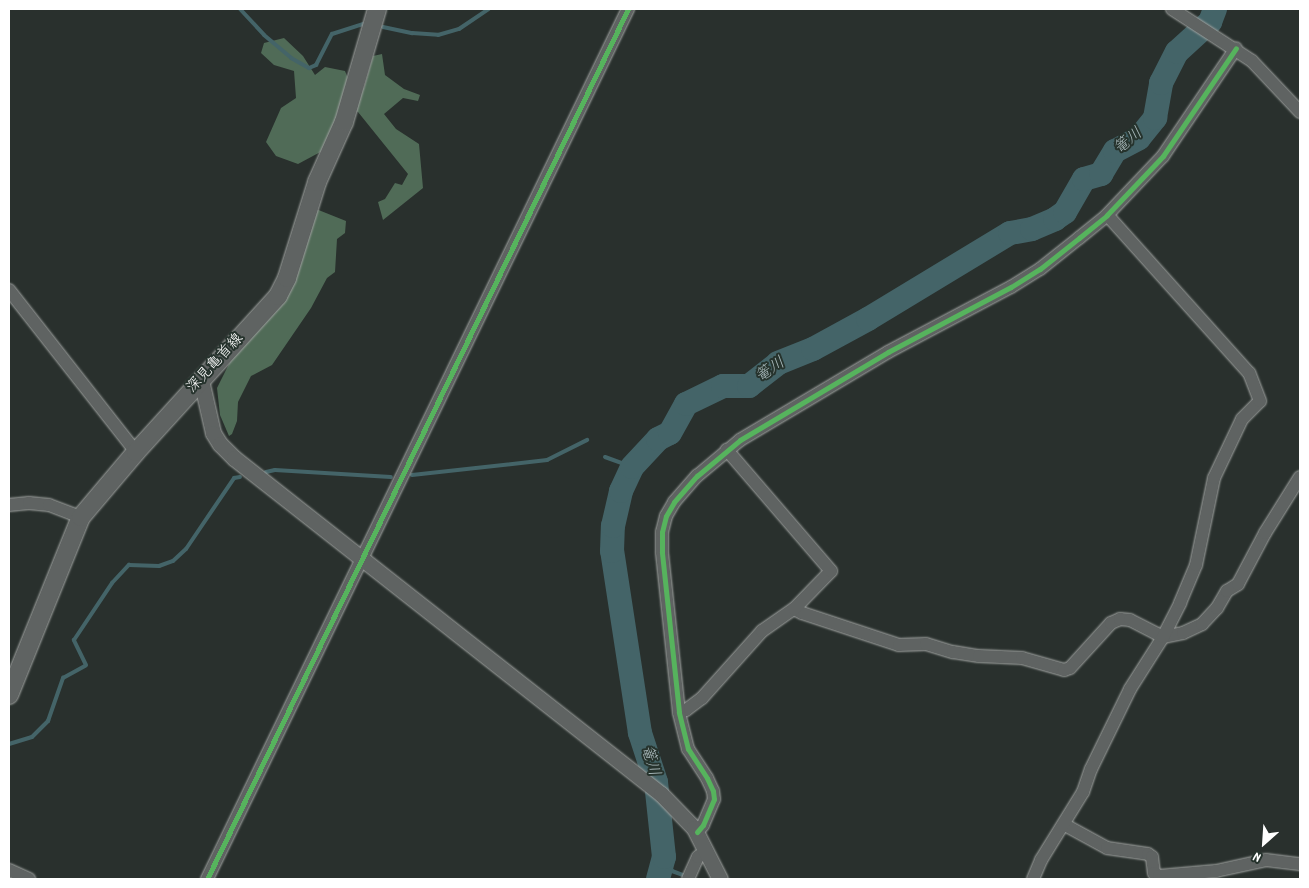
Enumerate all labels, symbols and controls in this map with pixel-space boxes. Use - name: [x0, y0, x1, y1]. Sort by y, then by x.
- water label: 篭川: [1111, 124, 1147, 160]
- street label: 深見亀首線: [184, 330, 248, 398]
- water label: 篭川: [752, 354, 790, 388]
- water label: 篭川: [635, 743, 663, 779]
- north arrow: [1239, 818, 1289, 868]
- text: N: [1250, 846, 1265, 867]

